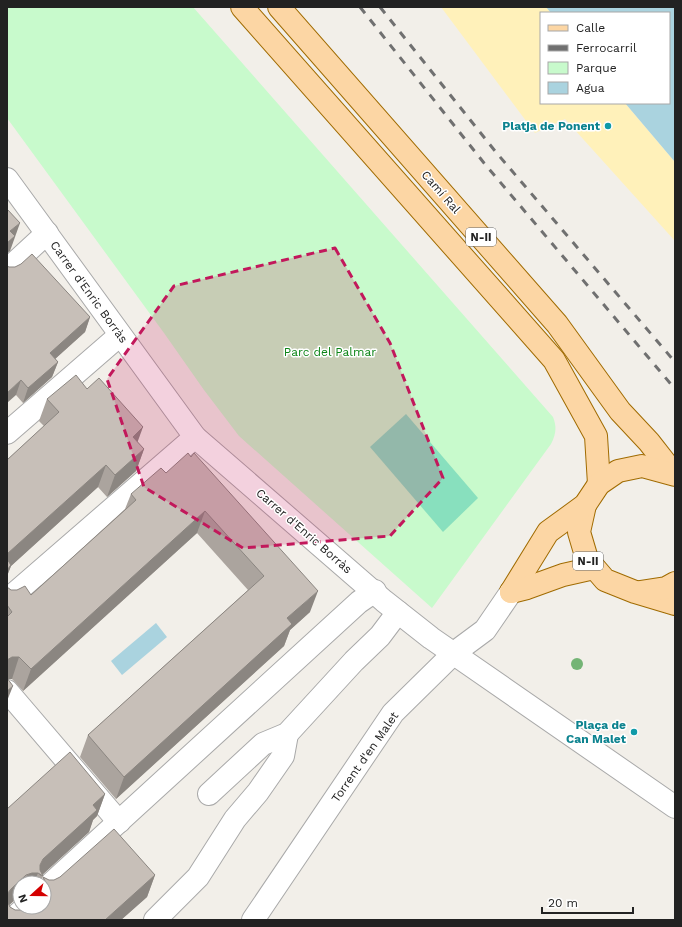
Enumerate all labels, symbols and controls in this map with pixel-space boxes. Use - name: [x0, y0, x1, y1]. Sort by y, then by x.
- legend: [540, 12, 670, 104]
- text: Calle: [576, 21, 605, 35]
- text: Ferrocarril: [576, 41, 637, 55]
- text: Parque: [576, 61, 617, 75]
- text: Agua: [576, 81, 605, 95]
- place label: Platja de Ponent: [502, 119, 601, 133]
- marker: Platja de Ponent: [603, 121, 613, 131]
- street label: Camí Ral: [419, 168, 464, 217]
- road number: N-II: [466, 228, 496, 246]
- street label: Carrer d'Enric Borràs: [47, 238, 131, 346]
- park label: Parc del Palmar: [284, 345, 376, 359]
- street label: Carrer d'Enric Borràs: [253, 486, 355, 576]
- road number: N-II: [573, 552, 603, 570]
- street label: Torrent d'en Malet: [329, 709, 401, 805]
- place label: Plaça de Can Malet: [566, 718, 627, 746]
- marker: Plaça de Can Malet: [629, 727, 639, 737]
- north arrow: [12, 875, 52, 915]
- scale bar: [542, 889, 633, 915]
- text: N: [16, 892, 31, 905]
- text: 20 m: [548, 896, 578, 910]

